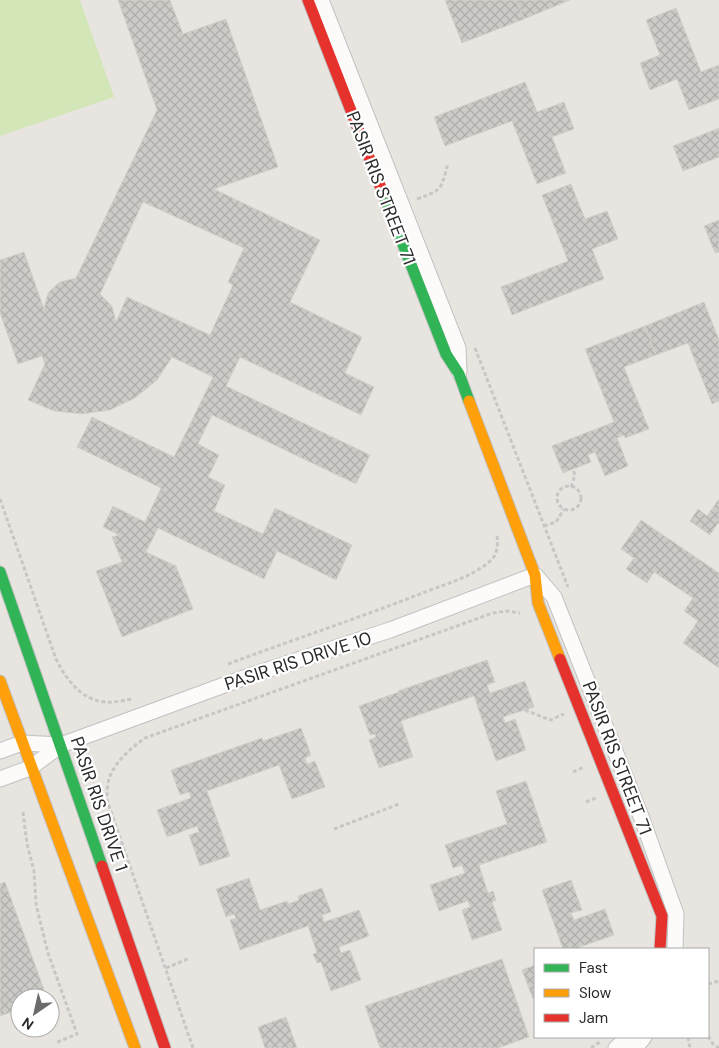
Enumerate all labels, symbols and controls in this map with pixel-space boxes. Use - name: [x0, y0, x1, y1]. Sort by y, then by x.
- street label: PASIR RIS STREET 71: [341, 108, 421, 268]
- street label: PASIR RIS DRIVE 10: [221, 626, 375, 696]
- street label: PASIR RIS STREET 71: [577, 678, 657, 838]
- street label: PASIR RIS DRIVE 1: [65, 733, 133, 875]
- legend: [534, 948, 709, 1038]
- text: Fast: [579, 958, 608, 978]
- text: Slow: [579, 983, 612, 1003]
- north arrow: [10, 988, 60, 1038]
- text: Jam: [579, 1008, 608, 1028]
- text: N: [18, 1013, 37, 1034]

